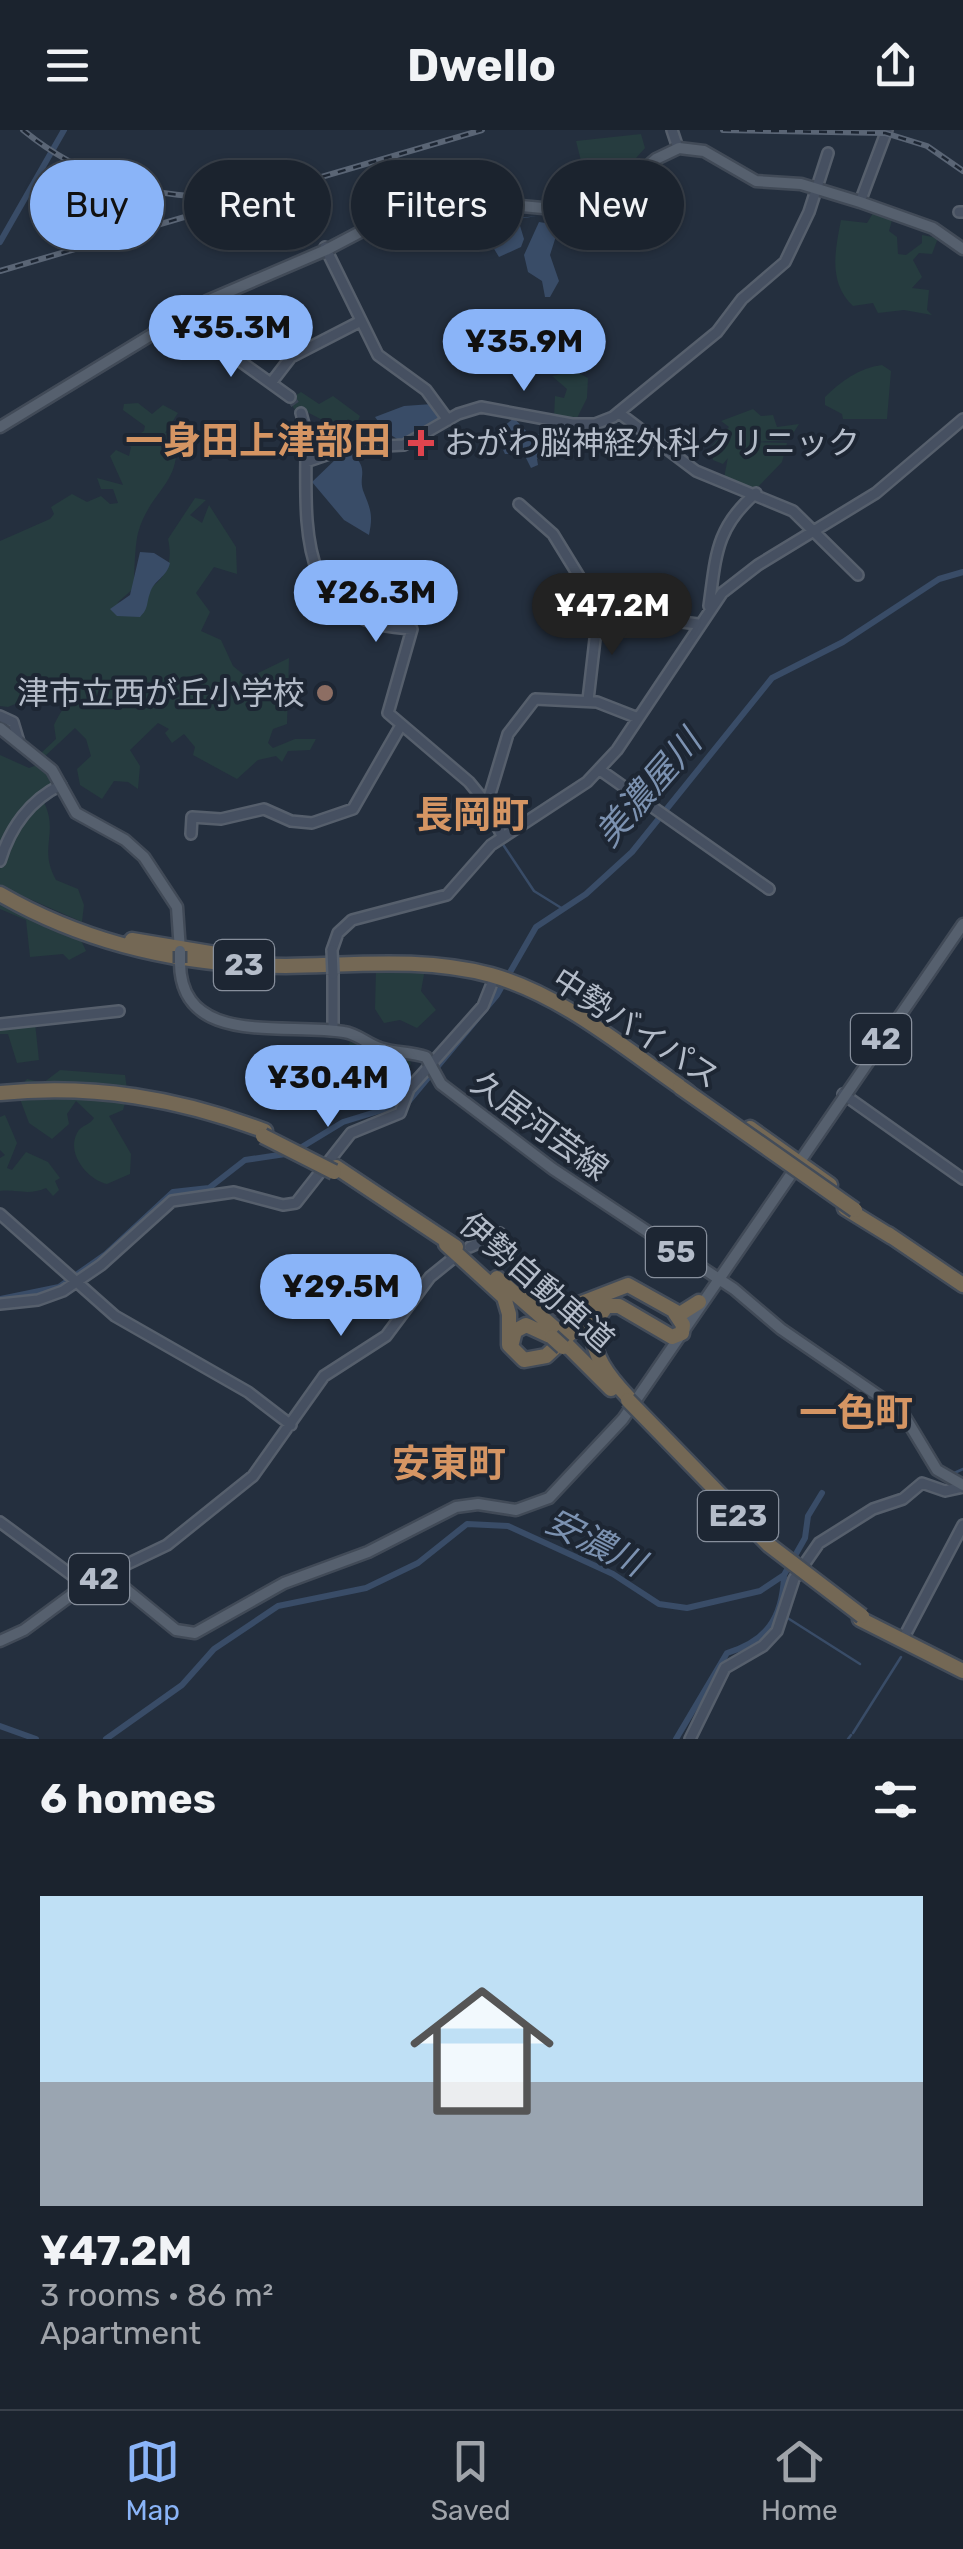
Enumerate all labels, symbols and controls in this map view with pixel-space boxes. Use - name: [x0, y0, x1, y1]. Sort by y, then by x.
- icon: menu: [40, 38, 95, 93]
- icon: share: [868, 38, 923, 93]
- text: Dwello: [407, 39, 556, 92]
- chip: Buy: [30, 160, 164, 250]
- chip: Rent: [184, 160, 331, 250]
- chip: Filters: [351, 160, 523, 250]
- chip: New: [543, 160, 684, 250]
- pin: ¥35.3M: [150, 295, 312, 380]
- text: ¥35.3M: [171, 308, 291, 346]
- pin: ¥35.9M: [443, 309, 605, 394]
- text: ¥35.9M: [465, 322, 583, 360]
- district label: 一身田上津部田: [125, 418, 391, 464]
- place label: おがわ脳神経外科クリニック: [444, 424, 860, 462]
- marker: おがわ脳神経外科クリニック: [408, 430, 434, 456]
- pin: ¥26.3M: [295, 560, 457, 645]
- text: ¥26.3M: [316, 573, 436, 611]
- pin: ¥47.2M: [531, 573, 693, 658]
- text: ¥47.2M: [554, 586, 670, 624]
- place label: 津市立西が丘小学校: [17, 674, 305, 712]
- marker: 津市立西が丘小学校: [314, 682, 336, 704]
- water label: 美濃屋川: [586, 718, 712, 855]
- district label: 長岡町: [415, 792, 529, 838]
- road number: 23: [214, 940, 274, 990]
- street label: 中勢バイパス: [545, 960, 727, 1096]
- road number: 42: [851, 1014, 911, 1064]
- pin: ¥30.4M: [247, 1045, 409, 1130]
- text: ¥30.4M: [267, 1058, 389, 1096]
- street label: 久居河芸線: [464, 1064, 616, 1188]
- street label: 伊勢自動車道: [452, 1205, 622, 1359]
- road number: 55: [646, 1227, 706, 1277]
- pin: ¥29.5M: [260, 1254, 422, 1339]
- text: ¥29.5M: [282, 1267, 400, 1305]
- district label: 一色町: [799, 1390, 913, 1436]
- district label: 安東町: [392, 1441, 506, 1487]
- road number: E23: [698, 1491, 778, 1541]
- water label: 安濃川: [539, 1499, 655, 1586]
- road number: 42: [69, 1554, 129, 1604]
- icon: filters: [868, 1772, 923, 1827]
- text: 6 homes: [40, 1774, 216, 1824]
- icon: home: [392, 1961, 572, 2141]
- text: ¥47.2M: [40, 2226, 192, 2276]
- text: 3 rooms · 86 m²: [40, 2276, 274, 2314]
- text: Apartment: [40, 2314, 201, 2352]
- tab: Map: [125, 2434, 180, 2527]
- tab: Saved: [431, 2434, 511, 2527]
- tab: Home: [761, 2434, 838, 2527]

